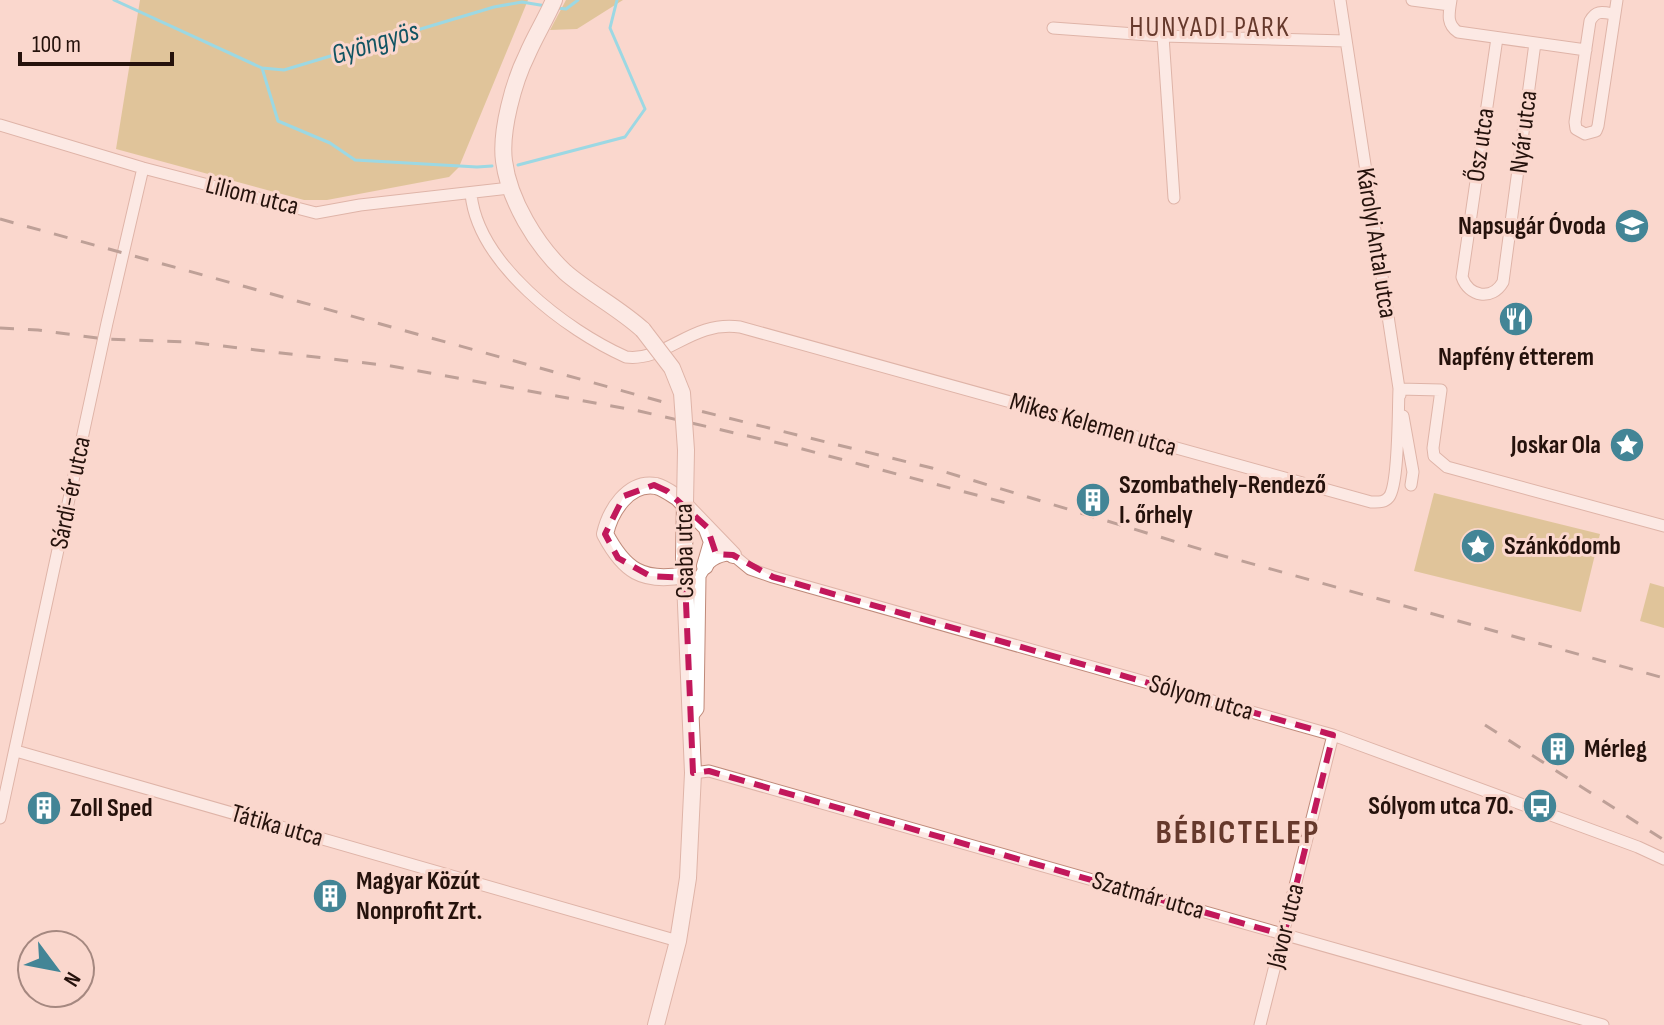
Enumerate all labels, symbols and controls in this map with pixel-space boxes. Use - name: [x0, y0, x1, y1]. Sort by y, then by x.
- district label: HUNYADI PARK: [1129, 11, 1291, 44]
- water label: Gyöngyös: [327, 14, 423, 72]
- scale bar: [20, 16, 172, 66]
- text: 100 m: [32, 30, 81, 59]
- street label: Nyár utca: [1504, 89, 1544, 175]
- street label: Ősz utca: [1461, 106, 1501, 184]
- street label: Károlyi Antal utca: [1349, 166, 1403, 320]
- street label: Liliom utca: [202, 169, 302, 223]
- school or university icon: Napsugár Óvoda: [1613, 207, 1651, 245]
- place label: Napsugár Óvoda: [1458, 211, 1606, 242]
- restaurant icon: Napfény étterem: [1497, 300, 1535, 338]
- place label: Napfény étterem: [1438, 342, 1594, 373]
- street label: Mikes Kelemen utca: [1006, 386, 1180, 464]
- place icon: Joskar Ola: [1608, 426, 1646, 464]
- place label: Joskar Ola: [1510, 430, 1601, 461]
- street label: Sárdi-ér utca: [44, 434, 98, 552]
- place label: Szombathely-Rendező I. őrhely: [1119, 470, 1326, 531]
- building icon: Szombathely-Rendező I. őrhely: [1074, 481, 1112, 519]
- street label: Csaba utca: [669, 503, 701, 599]
- place icon: Szánkódomb: [1459, 527, 1497, 565]
- place label: Szánkódomb: [1504, 531, 1621, 562]
- street label: Sólyom utca: [1145, 668, 1257, 728]
- building icon: Mérleg: [1539, 730, 1577, 768]
- place label: Mérleg: [1584, 734, 1647, 765]
- bus stop icon: Sólyom utca 70.: [1521, 787, 1559, 825]
- building icon: Zoll Sped: [25, 789, 63, 827]
- place label: Sólyom utca 70.: [1368, 791, 1514, 822]
- place label: Zoll Sped: [70, 793, 153, 824]
- street label: Tátika utca: [227, 798, 327, 854]
- district label: BÉBICTELEP: [1155, 812, 1321, 853]
- street label: Szatmár utca: [1088, 865, 1208, 927]
- place label: Magyar Közút Nonprofit Zrt.: [356, 866, 482, 927]
- building icon: Magyar Közút Nonprofit Zrt.: [311, 877, 349, 915]
- street label: Jávor utca: [1260, 880, 1311, 972]
- north arrow: [16, 929, 96, 1009]
- text: N: [57, 967, 86, 991]

